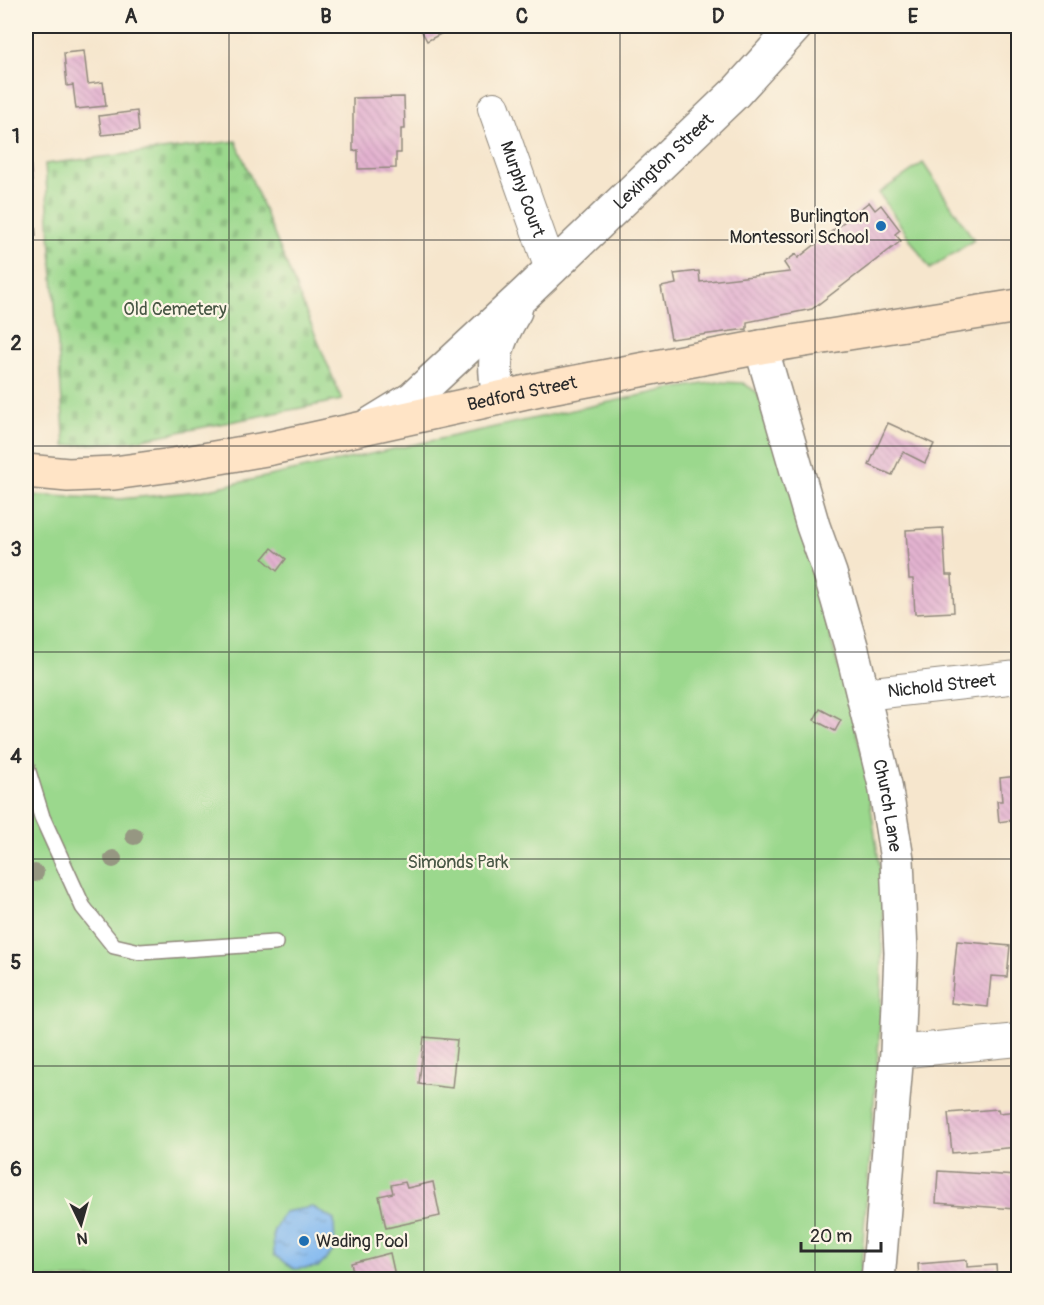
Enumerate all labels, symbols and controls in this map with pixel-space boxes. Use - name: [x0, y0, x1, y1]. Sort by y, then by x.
- text: A: [125, 4, 138, 29]
- text: B: [320, 4, 332, 29]
- text: C: [516, 4, 528, 29]
- text: D: [712, 4, 725, 29]
- text: E: [908, 4, 919, 29]
- street label: Lexington Street: [608, 108, 719, 215]
- text: 1: [12, 124, 20, 149]
- street label: Murphy Court: [495, 138, 551, 241]
- place label: Burlington Montessori School: [729, 205, 869, 249]
- marker: Burlington Montessori School: [874, 219, 888, 233]
- park label: Old Cemetery: [123, 298, 227, 321]
- text: 2: [10, 331, 22, 356]
- street label: Bedford Street: [465, 371, 579, 416]
- text: 3: [10, 537, 22, 562]
- street label: Nichold Street: [886, 668, 997, 703]
- text: 4: [10, 744, 22, 769]
- street label: Church Lane: [868, 757, 907, 853]
- park label: Simonds Park: [407, 851, 509, 874]
- text: 5: [11, 950, 22, 975]
- text: 6: [10, 1157, 22, 1182]
- north arrow: [51, 1194, 111, 1254]
- scale bar: [801, 1215, 880, 1253]
- text: 20 m: [810, 1225, 852, 1248]
- text: N: [76, 1228, 88, 1248]
- place label: Wading Pool: [316, 1230, 408, 1253]
- marker: Wading Pool: [297, 1234, 311, 1248]

